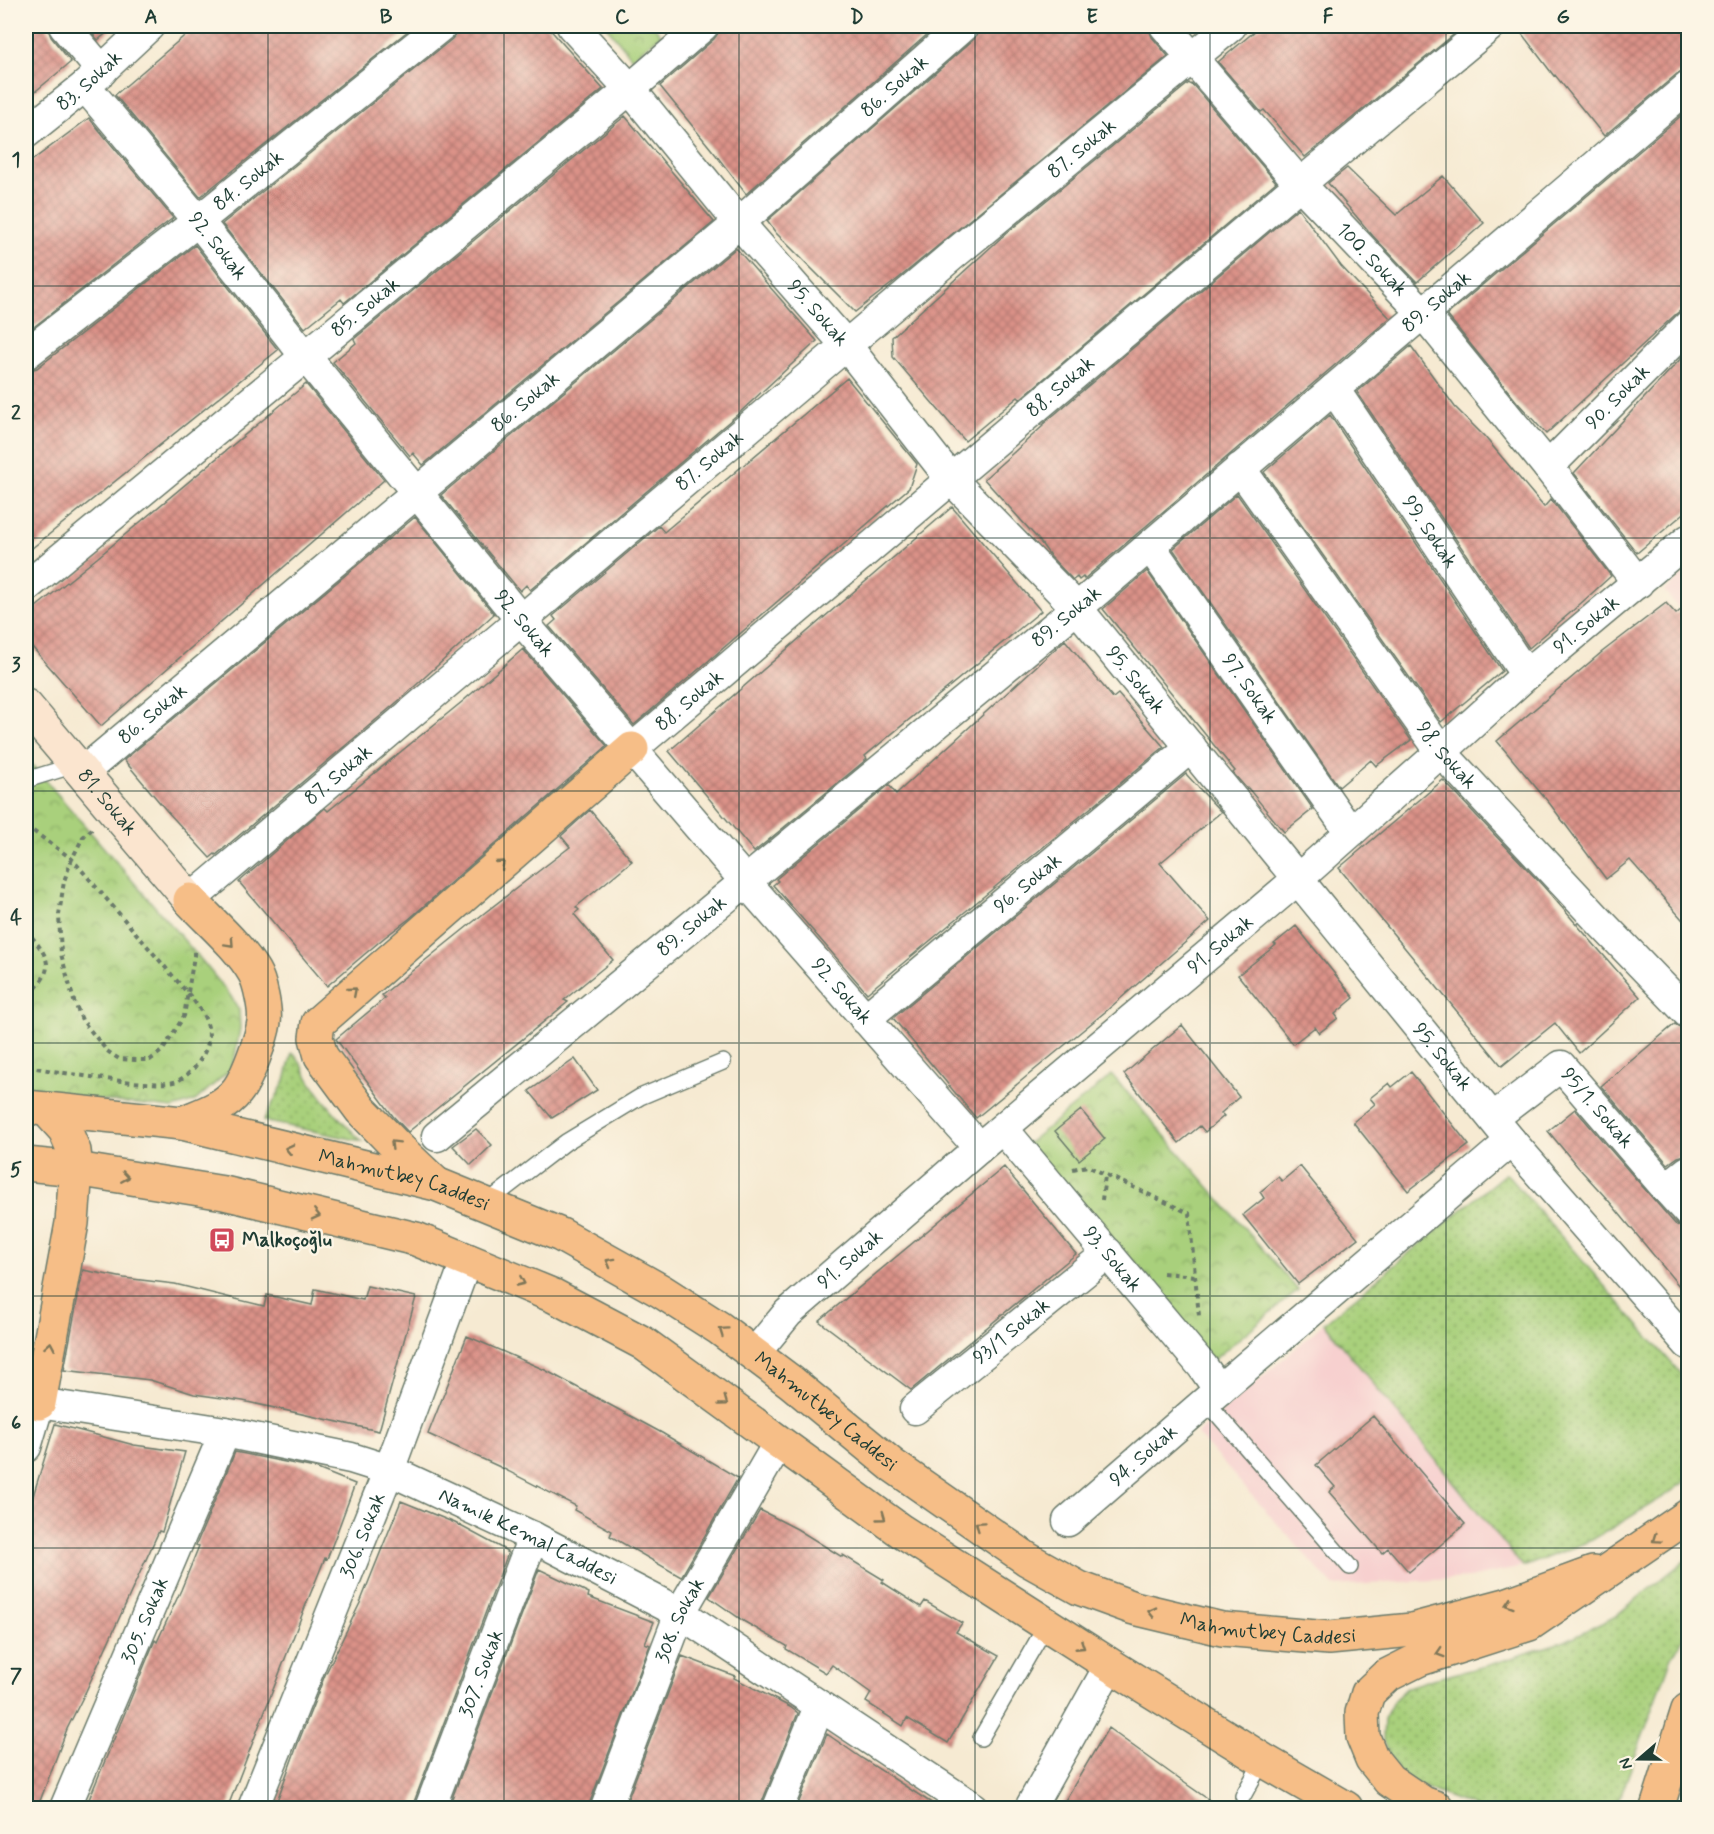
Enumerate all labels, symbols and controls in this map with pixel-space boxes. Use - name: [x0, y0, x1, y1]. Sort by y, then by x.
- text: A: [144, 4, 158, 31]
- text: B: [380, 4, 393, 31]
- text: C: [615, 4, 630, 31]
- text: D: [850, 4, 864, 31]
- text: E: [1086, 4, 1098, 31]
- text: F: [1323, 4, 1334, 31]
- text: G: [1556, 4, 1570, 31]
- street label: 83. Sokak: [50, 44, 128, 117]
- street label: 86. Sokak: [855, 49, 935, 124]
- street label: 87. Sokak: [1042, 112, 1122, 185]
- street label: 84. Sokak: [207, 144, 289, 217]
- text: 1: [12, 147, 20, 174]
- street label: 92. Sokak: [182, 206, 254, 286]
- street label: 100. Sokak: [1330, 217, 1414, 302]
- street label: 89. Sokak: [1396, 264, 1477, 339]
- street label: 85. Sokak: [325, 270, 406, 344]
- street label: 95. Sokak: [781, 274, 855, 352]
- street label: 88. Sokak: [1020, 350, 1101, 424]
- street label: 90. Sokak: [1579, 358, 1656, 435]
- street label: 86. Sokak: [485, 365, 566, 439]
- text: 2: [11, 400, 21, 427]
- street label: 87. Sokak: [669, 424, 749, 498]
- street label: 99. Sokak: [1396, 490, 1464, 573]
- street label: 89. Sokak: [1026, 580, 1107, 654]
- street label: 92. Sokak: [488, 584, 561, 663]
- street label: 91. Sokak: [1547, 589, 1625, 660]
- street label: 95. Sokak: [1100, 640, 1172, 720]
- street label: 97. Sokak: [1216, 648, 1284, 729]
- text: 3: [11, 652, 21, 679]
- street label: 88. Sokak: [649, 664, 730, 737]
- street label: 86. Sokak: [112, 677, 193, 751]
- street label: 98. Sokak: [1410, 716, 1483, 795]
- street label: 87. Sokak: [298, 738, 378, 811]
- street label: 81. Sokak: [71, 763, 144, 842]
- street label: 96. Sokak: [988, 847, 1068, 920]
- one-way arrow: [494, 860, 504, 871]
- street label: 89. Sokak: [651, 889, 732, 963]
- text: 4: [10, 905, 22, 932]
- street label: 91. Sokak: [1182, 909, 1259, 980]
- one-way arrow: [222, 935, 233, 946]
- street label: 92. Sokak: [805, 952, 878, 1031]
- one-way arrow: [346, 988, 357, 999]
- street label: 95. Sokak: [1407, 1017, 1478, 1097]
- street label: 95/1. Sokak: [1555, 1062, 1640, 1154]
- one-way arrow: [390, 1140, 401, 1151]
- one-way arrow: [284, 1143, 294, 1156]
- street label: Mahmutbey Caddesi: [316, 1143, 493, 1218]
- text: 5: [10, 1157, 22, 1184]
- one-way arrow: [120, 1171, 130, 1183]
- one-way arrow: [311, 1208, 321, 1221]
- street label: 93. Sokak: [1077, 1220, 1148, 1298]
- street label: 91. Sokak: [812, 1223, 889, 1295]
- bus stop icon: Malkoçoğlu: [207, 1225, 237, 1255]
- place label: Malkoçoğlu: [242, 1227, 332, 1254]
- one-way arrow: [606, 1258, 616, 1269]
- one-way arrow: [515, 1275, 526, 1287]
- street label: 93/1 Sokak: [967, 1292, 1056, 1370]
- one-way arrow: [719, 1327, 730, 1338]
- one-way arrow: [43, 1341, 56, 1351]
- street label: Mahmutbey Caddesi: [749, 1345, 902, 1478]
- one-way arrow: [718, 1395, 729, 1406]
- text: 6: [11, 1410, 21, 1437]
- street label: 94. Sokak: [1104, 1418, 1183, 1493]
- street label: Namık Kemal Caddesi: [434, 1481, 622, 1592]
- street label: 306. Sokak: [333, 1488, 392, 1582]
- one-way arrow: [875, 1510, 886, 1521]
- one-way arrow: [974, 1521, 985, 1532]
- one-way arrow: [1651, 1532, 1662, 1543]
- street label: 308. Sokak: [649, 1572, 711, 1667]
- street label: 305. Sokak: [114, 1573, 175, 1668]
- one-way arrow: [1504, 1597, 1514, 1609]
- street label: Mahmutbey Caddesi: [1177, 1606, 1357, 1652]
- one-way arrow: [1147, 1607, 1157, 1620]
- street label: 307. Sokak: [452, 1626, 510, 1721]
- one-way arrow: [1074, 1639, 1085, 1650]
- one-way arrow: [1435, 1646, 1446, 1658]
- text: 7: [10, 1663, 22, 1690]
- north arrow: [1609, 1729, 1669, 1789]
- text: N: [1615, 1755, 1638, 1772]

